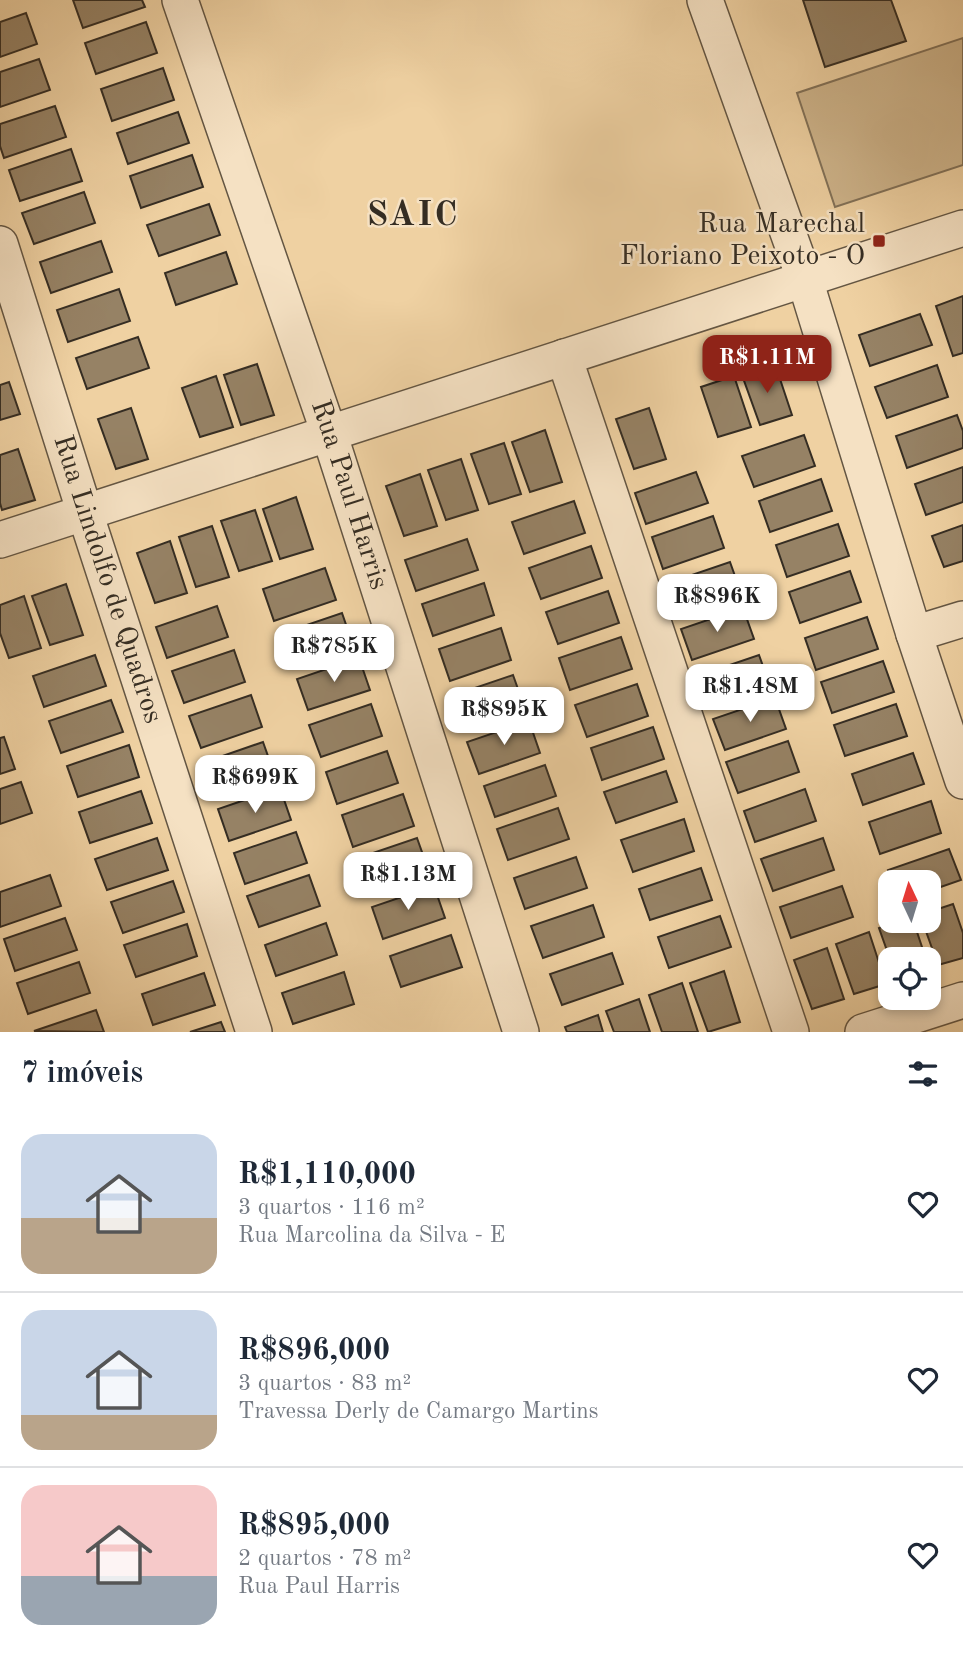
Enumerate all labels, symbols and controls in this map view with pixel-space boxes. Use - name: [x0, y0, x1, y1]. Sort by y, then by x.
- district label: SAIC: [367, 198, 459, 233]
- place label: Rua Marechal Floriano Peixoto - O: [620, 211, 865, 271]
- marker: Rua Marechal Floriano Peixoto - O: [871, 233, 887, 249]
- pin: R$1.11M: [702, 336, 832, 395]
- text: R$1.11M: [718, 346, 816, 369]
- street label: Rua Paul Harris: [305, 397, 392, 593]
- street label: Rua Lindolfo de Quadros: [47, 432, 167, 727]
- pin: R$896K: [660, 574, 774, 634]
- text: R$896K: [673, 585, 761, 608]
- pin: R$785K: [277, 624, 391, 684]
- text: R$785K: [290, 635, 378, 658]
- pin: R$1.48M: [685, 664, 815, 724]
- text: R$1.48M: [701, 675, 799, 698]
- pin: R$895K: [447, 688, 561, 747]
- text: R$895K: [460, 698, 548, 721]
- pin: R$699K: [198, 756, 312, 815]
- text: R$699K: [211, 766, 299, 789]
- pin: R$1.13M: [343, 852, 473, 912]
- text: R$1.13M: [359, 863, 457, 886]
- north arrow: [878, 870, 942, 933]
- map controls: [878, 870, 941, 1010]
- button: locate: [878, 947, 941, 1010]
- icon: filters: [904, 1055, 942, 1093]
- text: 7 imóveis: [21, 1059, 143, 1089]
- text: R$1,110,000: [238, 1160, 416, 1190]
- icon: home: [77, 1162, 161, 1246]
- icon: heart: [904, 1185, 942, 1223]
- text: 3 quartos · 116 m²: [238, 1196, 425, 1219]
- text: Rua Marcolina da Silva - E: [238, 1224, 505, 1247]
- text: R$896,000: [238, 1336, 390, 1366]
- icon: home: [77, 1338, 161, 1422]
- icon: heart: [904, 1361, 942, 1399]
- text: 3 quartos · 83 m²: [238, 1372, 411, 1395]
- text: Travessa Derly de Camargo Martins: [238, 1400, 599, 1423]
- text: R$895,000: [238, 1511, 390, 1541]
- icon: home: [77, 1513, 161, 1597]
- icon: heart: [904, 1536, 942, 1574]
- text: 2 quartos · 78 m²: [238, 1547, 411, 1570]
- text: Rua Paul Harris: [238, 1575, 400, 1598]

